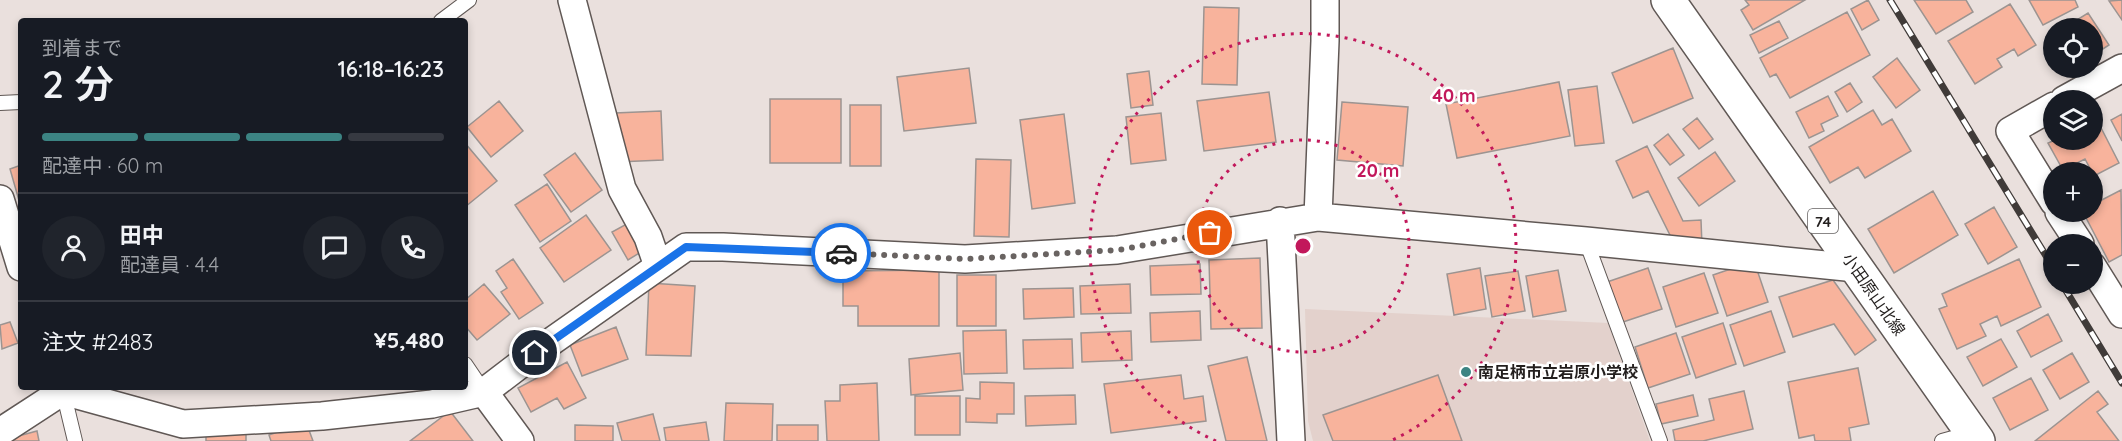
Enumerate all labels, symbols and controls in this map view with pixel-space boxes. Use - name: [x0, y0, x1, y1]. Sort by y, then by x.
- map controls: [2043, 18, 2103, 294]
- button: locate: [2043, 18, 2103, 78]
- text: 到着まで: [42, 35, 122, 60]
- text: 16:18–16:23: [337, 55, 444, 83]
- text: 2 分: [42, 59, 114, 108]
- text: 40 m: [1432, 84, 1476, 107]
- button: layers: [2043, 90, 2103, 150]
- text: 配達中 · 60 m: [42, 153, 163, 178]
- text: 20 m: [1357, 159, 1399, 182]
- button: +: [2043, 162, 2103, 222]
- pin: [1184, 207, 1235, 258]
- road number: 74: [1808, 209, 1838, 233]
- button: person: [42, 216, 105, 279]
- button: chat: [303, 216, 366, 279]
- button: phone: [381, 216, 444, 279]
- icon: bag: [1193, 216, 1226, 249]
- text: 田中: [120, 221, 164, 249]
- courier: [811, 223, 871, 283]
- button: −: [2043, 234, 2103, 294]
- centre of rings: [1293, 236, 1313, 256]
- icon: car: [825, 237, 858, 270]
- street label: 小田原山北線: [1838, 249, 1910, 339]
- text: 配達員 · 4.4: [120, 252, 219, 277]
- text: ¥5,480: [374, 326, 444, 354]
- pin: [509, 327, 560, 378]
- text: 注文 #2483: [42, 328, 153, 356]
- icon: home: [518, 336, 551, 369]
- place label: 南足柄市立岩原小学校: [1478, 362, 1638, 382]
- marker: 南足柄市立岩原小学校: [1459, 365, 1473, 379]

